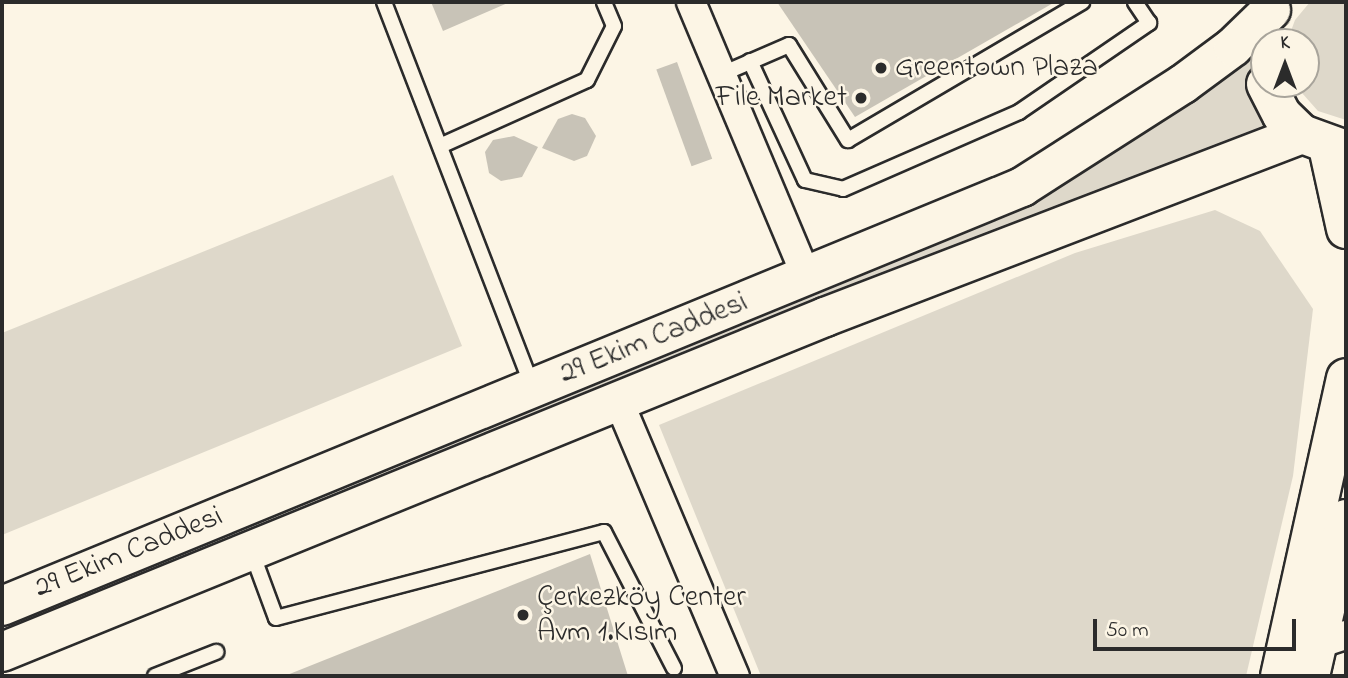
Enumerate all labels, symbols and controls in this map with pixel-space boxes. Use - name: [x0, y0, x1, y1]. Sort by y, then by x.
- north arrow: [1250, 28, 1320, 98]
- text: K: [1280, 30, 1290, 57]
- place label: Greentown Plaza: [895, 50, 1098, 86]
- marker: Greentown Plaza: [873, 60, 889, 76]
- place label: File Market: [716, 80, 847, 116]
- marker: File Market: [853, 90, 869, 106]
- street label: 29 Ekim Caddesi: [555, 285, 753, 393]
- street label: 29 Ekim Caddesi: [30, 499, 228, 607]
- place label: Çerkezköy Center Avm 1.Kısım: [537, 580, 746, 650]
- scale bar: [1096, 604, 1299, 648]
- marker: Çerkezköy Center Avm 1.Kısım: [515, 607, 531, 623]
- text: 50 m: [1106, 616, 1149, 646]

